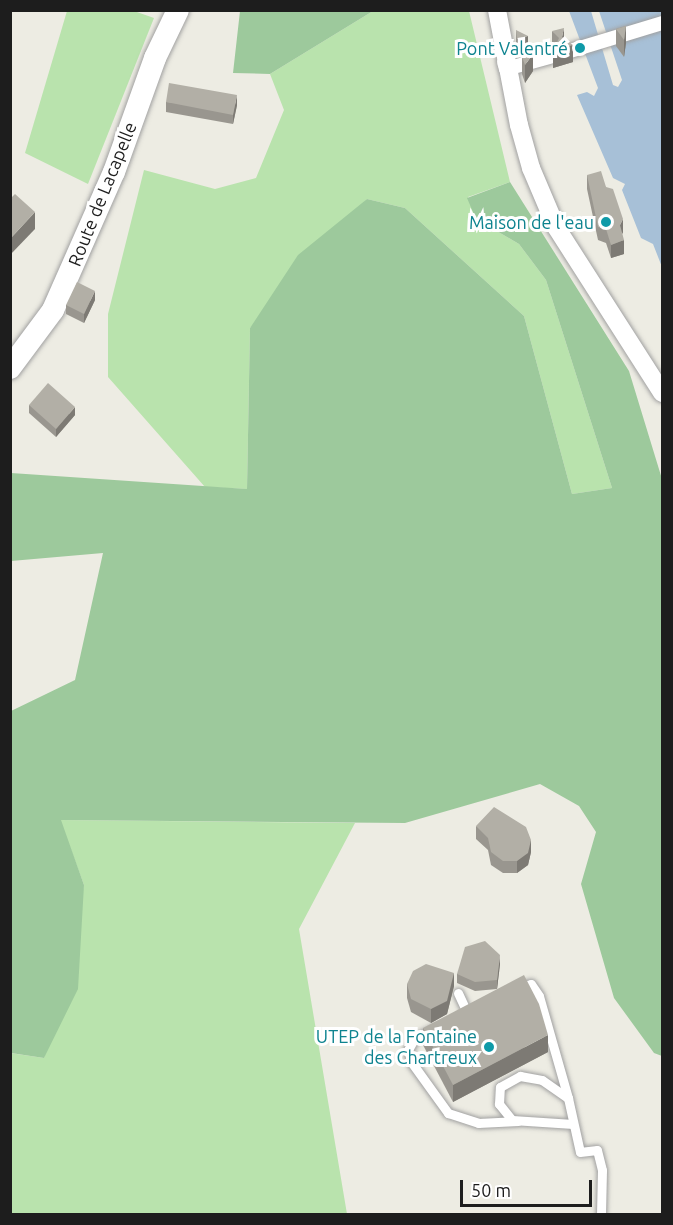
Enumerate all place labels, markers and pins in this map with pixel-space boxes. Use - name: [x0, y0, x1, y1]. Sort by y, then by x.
- place label: Pont Valentré: [456, 37, 568, 59]
- marker: Pont Valentré: [573, 41, 587, 55]
- place label: Maison de l'eau: [469, 211, 594, 233]
- marker: Maison de l'eau: [599, 215, 613, 229]
- place label: UTEP de la Fontaine des Chartreux: [316, 1026, 477, 1068]
- marker: UTEP de la Fontaine des Chartreux: [482, 1040, 496, 1054]

